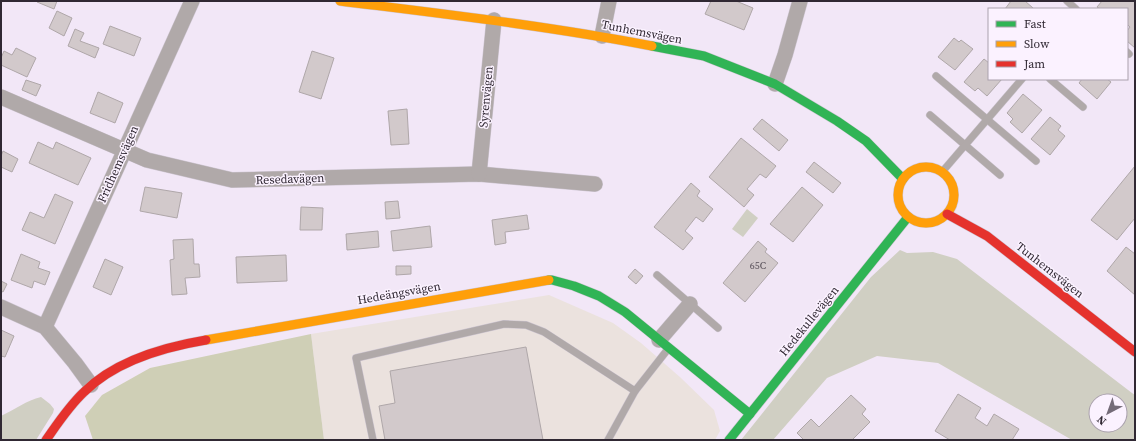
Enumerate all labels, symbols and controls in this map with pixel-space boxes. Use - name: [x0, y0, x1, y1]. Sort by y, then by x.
- legend: [988, 8, 1128, 80]
- street label: Tunhemsvägen: [600, 16, 684, 48]
- text: Fast: [1024, 16, 1046, 32]
- text: Slow: [1024, 36, 1050, 52]
- text: Jam: [1023, 56, 1045, 72]
- street label: Syrenvägen: [475, 66, 497, 128]
- street label: Fridhemsvägen: [94, 123, 142, 205]
- street label: Resedavägen: [255, 170, 325, 188]
- street label: Tunhemsvägen: [1013, 238, 1087, 302]
- house number: 65C: [750, 259, 766, 272]
- street label: Hedeängsvägen: [356, 278, 442, 308]
- street label: Hedekullevägen: [776, 282, 842, 360]
- north arrow: [1088, 393, 1128, 433]
- text: N: [1094, 412, 1110, 428]

